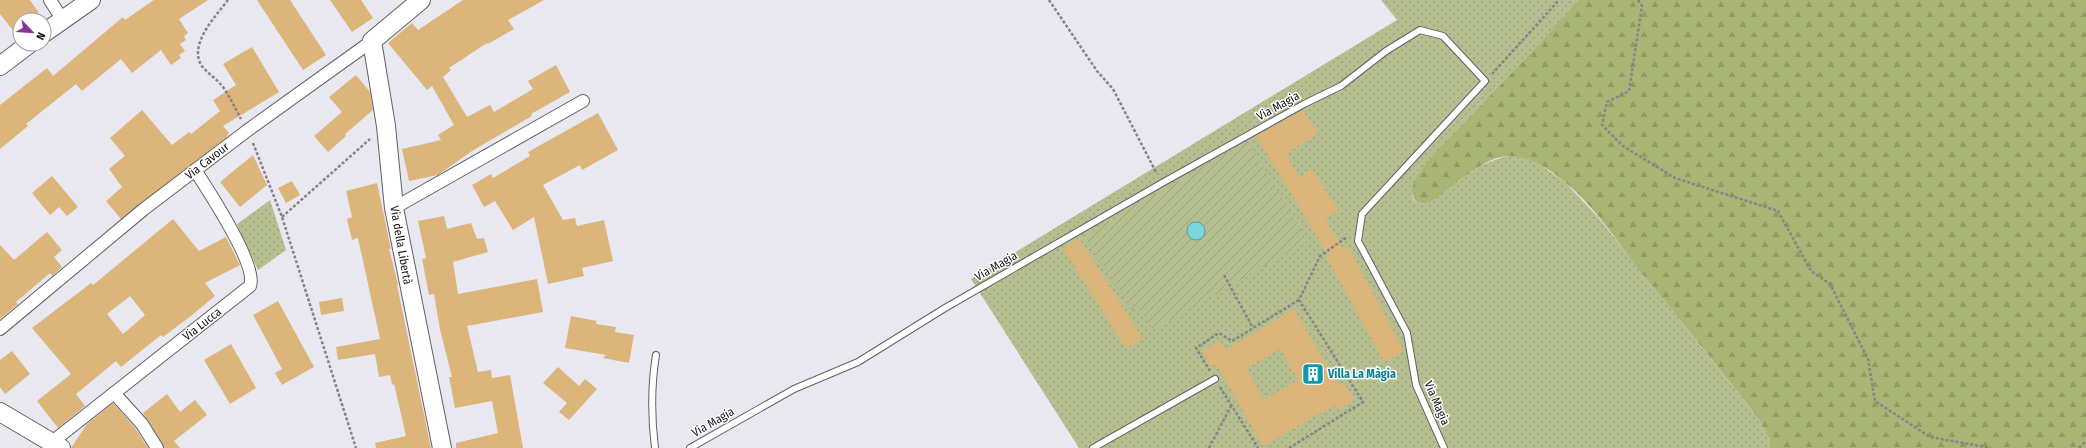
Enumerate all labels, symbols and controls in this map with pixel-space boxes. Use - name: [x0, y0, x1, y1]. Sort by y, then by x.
- north arrow: [12, 12, 52, 52]
- text: N: [33, 30, 48, 42]
- street label: Via Magia: [1254, 89, 1302, 123]
- street label: Via Cavour: [182, 139, 232, 182]
- street label: Via della Libertà: [387, 205, 415, 286]
- street label: Via Magia: [972, 248, 1020, 284]
- street label: Via Lucca: [180, 305, 224, 343]
- building icon: Villa La Màgia: [1300, 361, 1326, 387]
- place label: Villa La Màgia: [1327, 367, 1396, 381]
- street label: Via Magia: [1421, 379, 1453, 427]
- street label: Via Magia: [689, 404, 737, 440]

